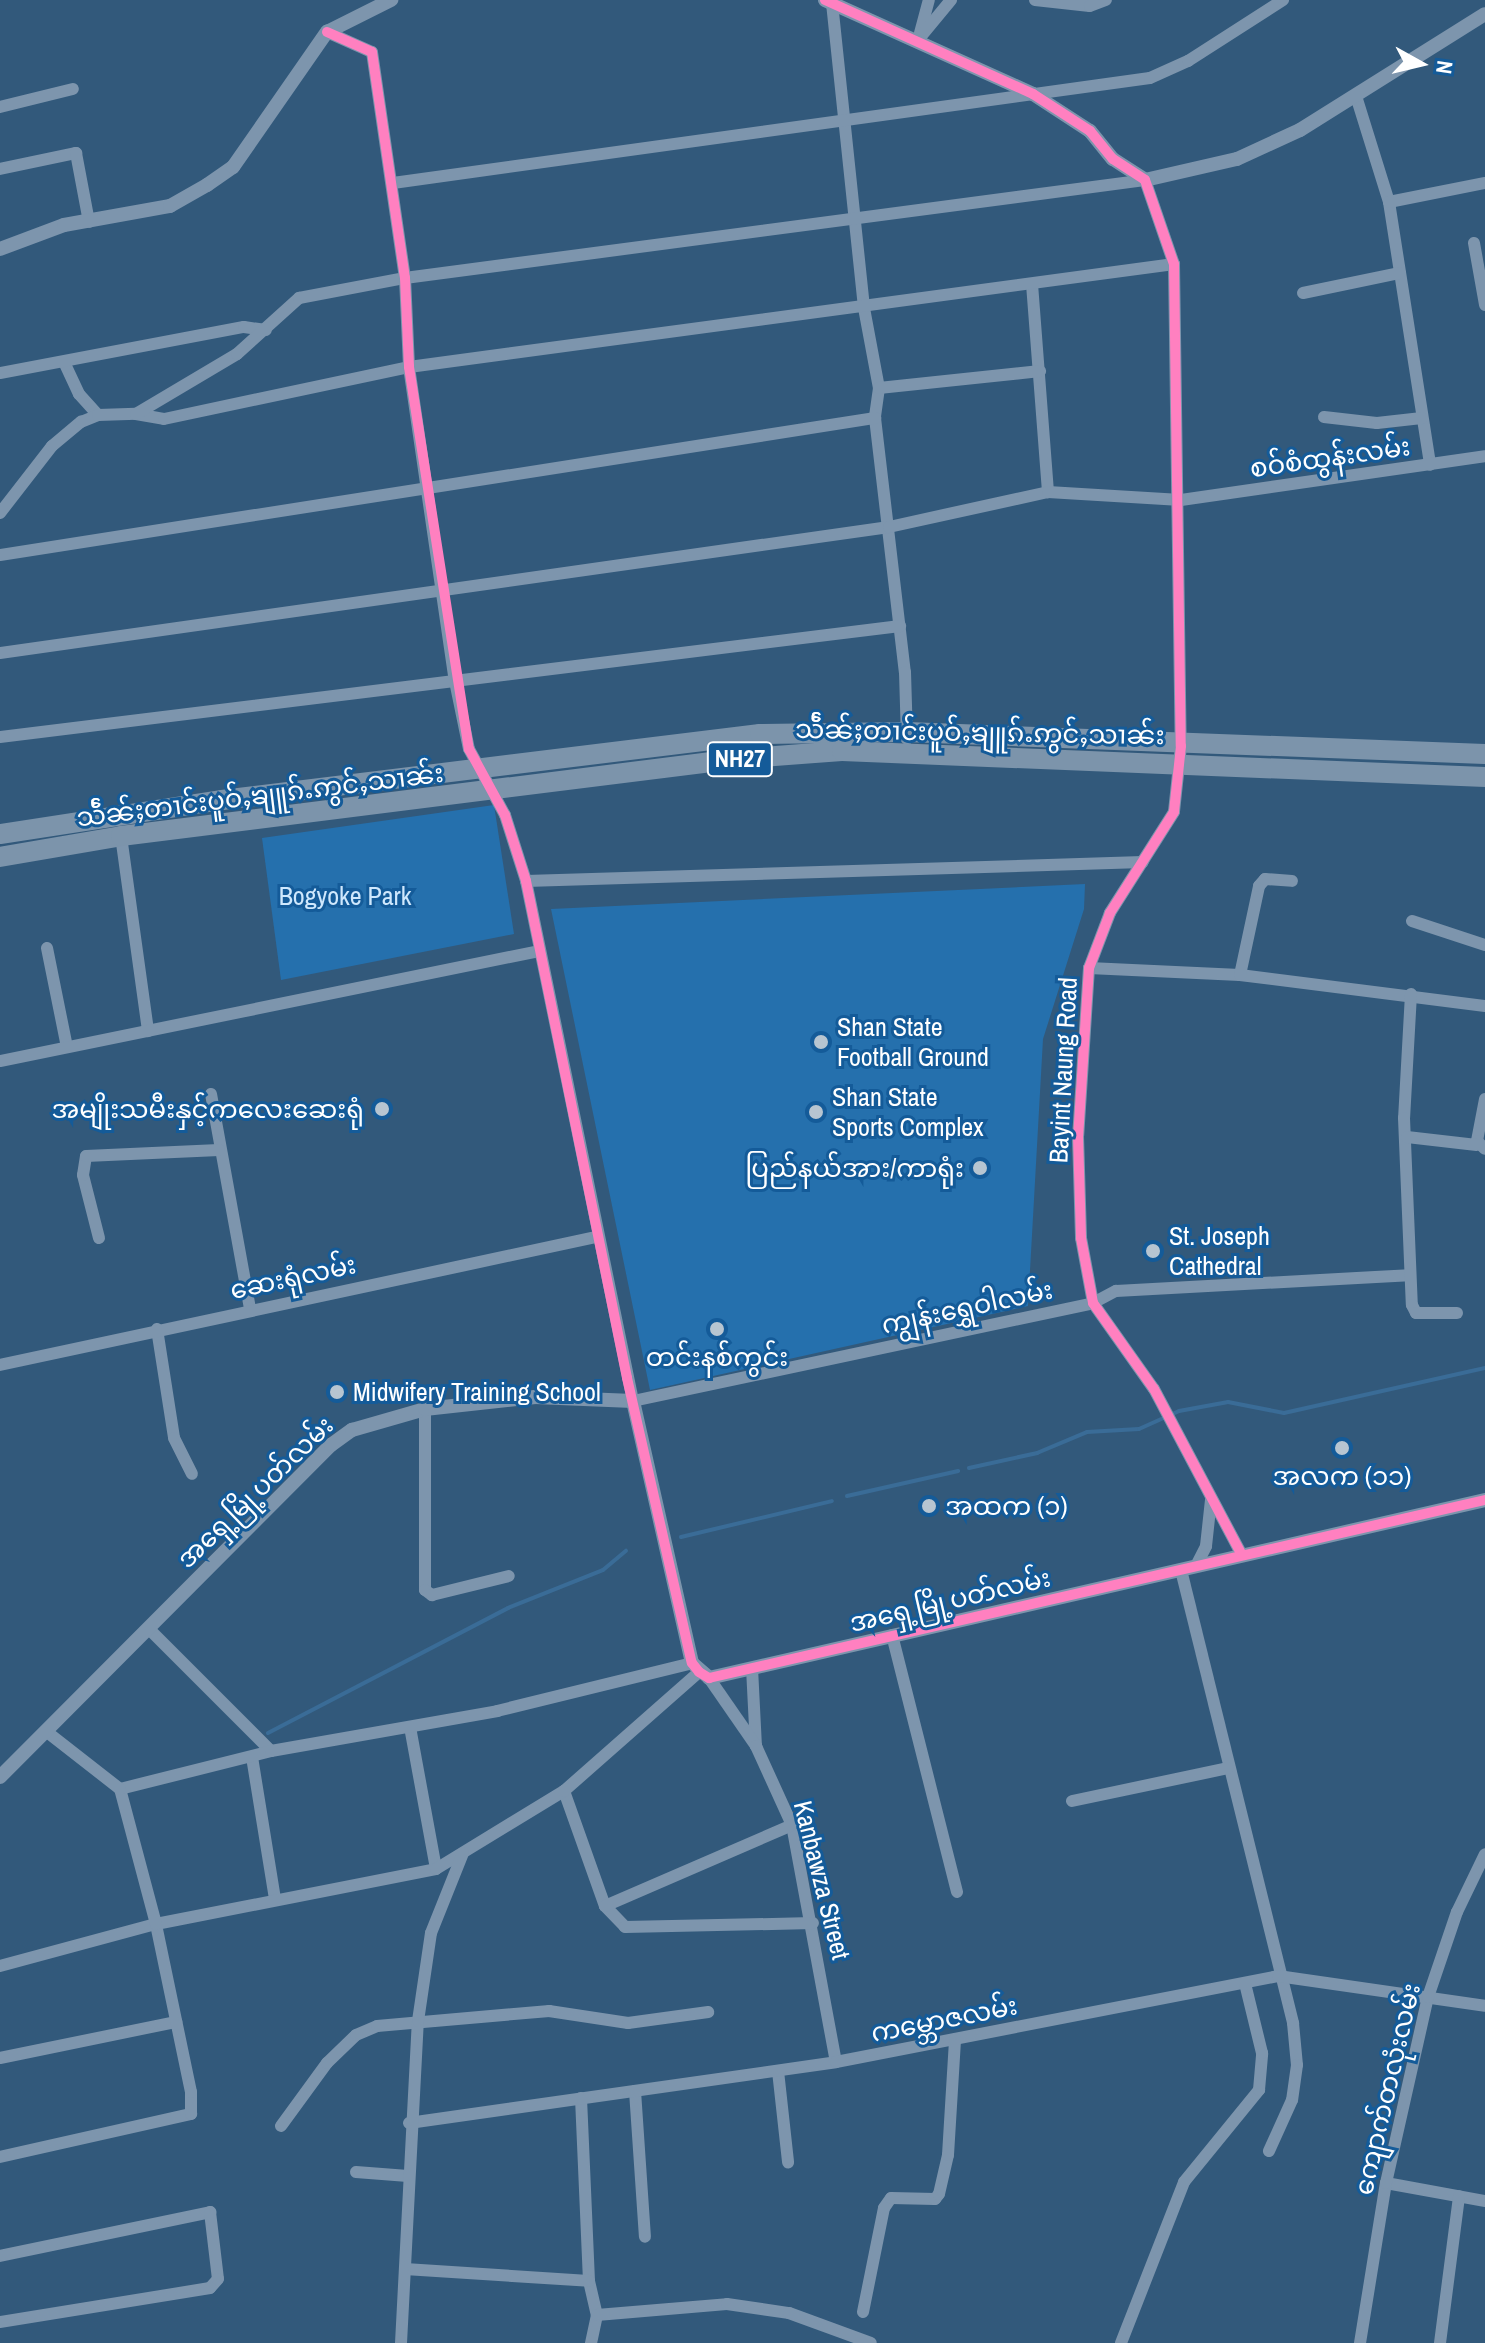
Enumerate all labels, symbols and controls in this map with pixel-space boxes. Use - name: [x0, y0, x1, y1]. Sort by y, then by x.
- north arrow: [1381, 24, 1461, 104]
- text: N: [1429, 59, 1461, 76]
- street label: စဝ်စံထွန်းလမ်း: [1248, 430, 1412, 484]
- street label: သဵႅၼ်ႈတၢင်းပူဝ်ႇၶျူၵ်ႉဢွင်ႇသၢၼ်း: [795, 713, 1165, 751]
- road number: NH27: [706, 739, 774, 779]
- street label: သဵႅၼ်ႈတၢင်းပူဝ်ႇၶျူၵ်ႉဢွင်ႇသၢၼ်း: [75, 757, 445, 833]
- park label: Bogyoke Park: [279, 880, 411, 912]
- street label: Bayint Naung Road: [1043, 976, 1083, 1164]
- place label: Shan State Football Ground: [837, 1011, 989, 1072]
- marker: Shan State Football Ground: [812, 1033, 830, 1051]
- place label: Shan State Sports Complex: [832, 1081, 984, 1142]
- place label: အမျိုးသမီးနှင့်ကလေးဆေးရုံ: [51, 1093, 364, 1125]
- marker: အမျိုးသမီးနှင့်ကလေးဆေးရုံ: [371, 1098, 393, 1120]
- marker: Shan State Sports Complex: [807, 1103, 825, 1121]
- place label: ပြည်နယ်အား/ကာရုံး: [745, 1152, 964, 1184]
- marker: ပြည်နယ်အား/ကာရုံး: [971, 1159, 989, 1177]
- place label: St. Joseph Cathedral: [1169, 1220, 1270, 1282]
- marker: St. Joseph Cathedral: [1144, 1242, 1162, 1260]
- street label: ဆေးရုံလမ်း: [227, 1248, 359, 1306]
- street label: ကျွန်းရွှေဝါလမ်း: [879, 1274, 1055, 1340]
- marker: တင်းနစ်ကွင်း: [708, 1320, 726, 1338]
- place label: တင်းနစ်ကွင်း: [646, 1341, 788, 1373]
- place label: Midwifery Training School: [353, 1376, 601, 1408]
- marker: Midwifery Training School: [328, 1383, 346, 1401]
- street label: အရှေ့မြို့ပတ်လမ်း: [170, 1410, 340, 1574]
- marker: အလက (၁၁): [1333, 1439, 1351, 1457]
- place label: အလက (၁၁): [1273, 1460, 1411, 1492]
- place label: အထက (၁): [945, 1490, 1068, 1522]
- marker: အထက (၁): [920, 1497, 938, 1515]
- street label: အရှေ့မြို့ပတ်လမ်း: [847, 1562, 1053, 1638]
- street label: Kanbawza Street: [787, 1797, 857, 1963]
- street label: ကျောက်တလုံးလမ်း: [1347, 1980, 1427, 2198]
- street label: ကမ္ဘောဇလမ်း: [868, 1990, 1020, 2048]

